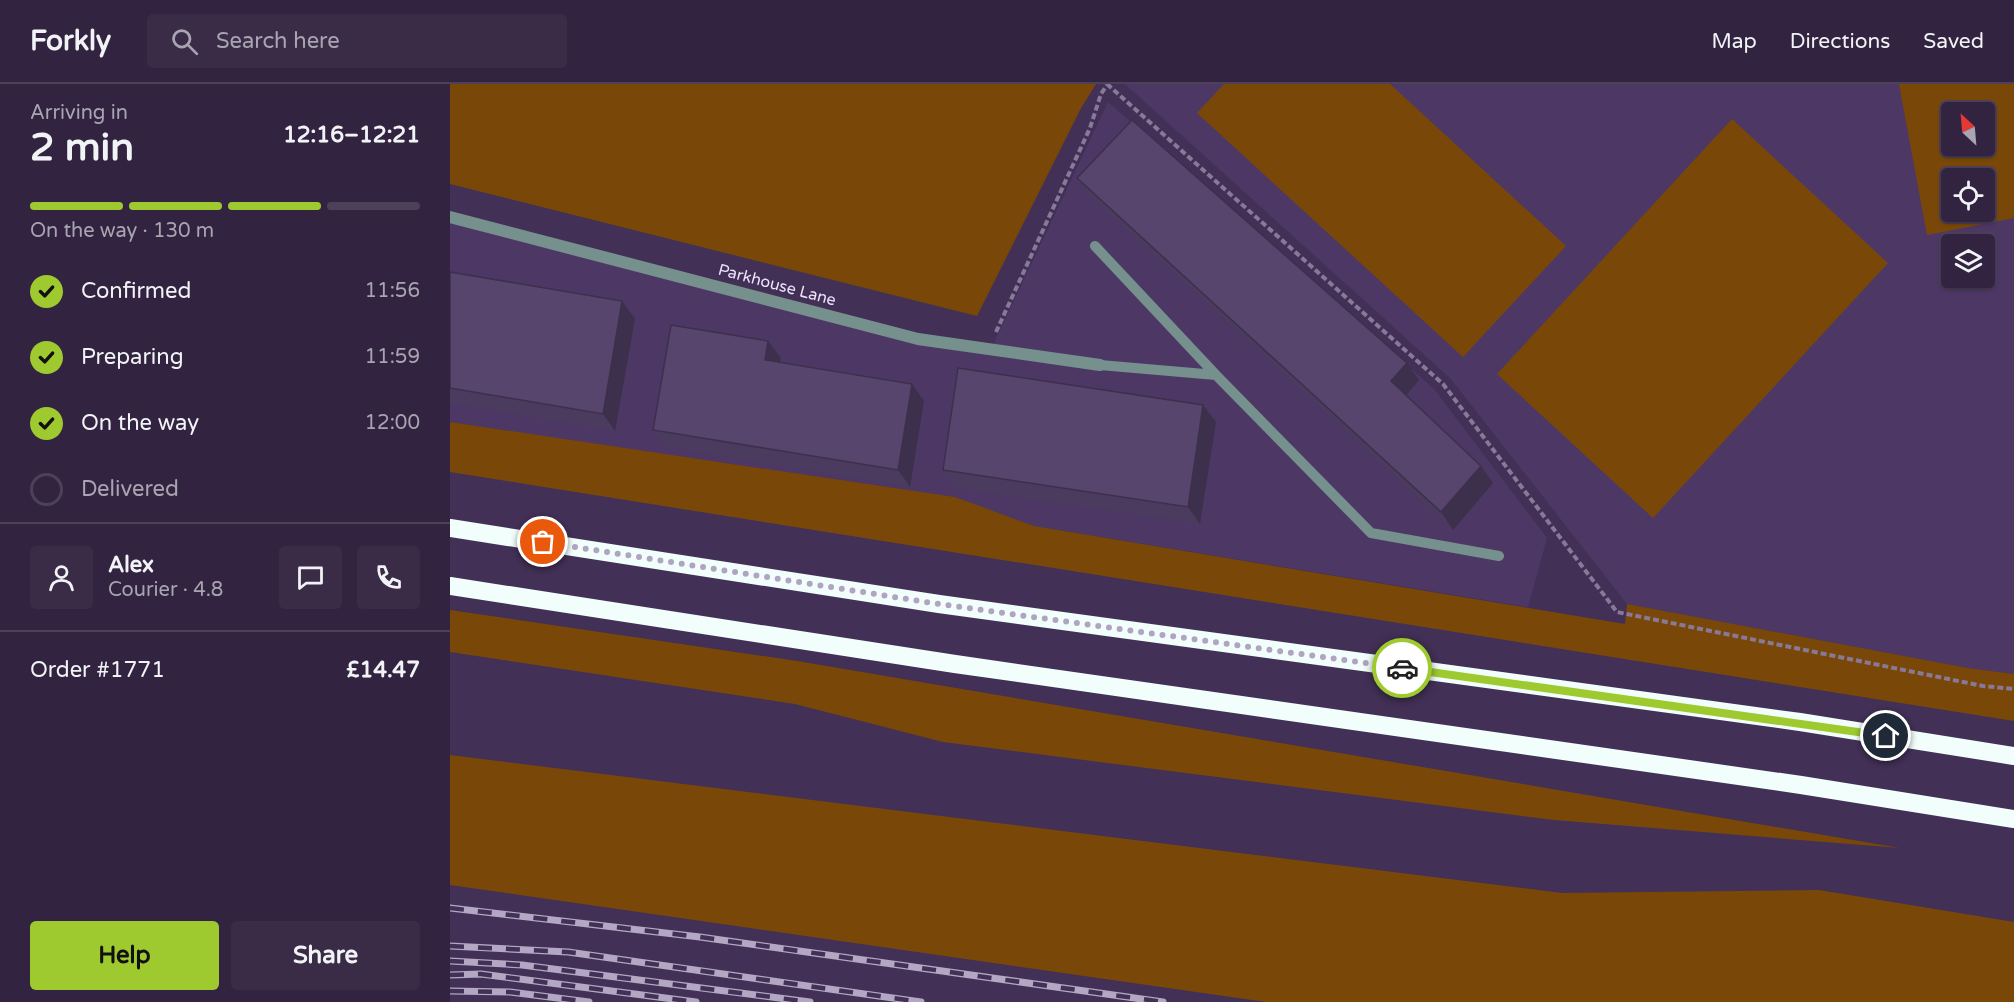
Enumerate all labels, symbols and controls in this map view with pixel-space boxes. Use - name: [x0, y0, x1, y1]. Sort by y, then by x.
- search box: [147, 14, 567, 68]
- text: Forkly: [30, 24, 111, 58]
- icon: search: [168, 25, 201, 58]
- text: Search here: [216, 28, 340, 54]
- text: Map: [1711, 29, 1757, 54]
- text: Directions: [1790, 29, 1890, 54]
- text: Saved: [1923, 29, 1984, 54]
- text: Arriving in: [30, 101, 128, 125]
- north arrow: [1941, 102, 1995, 156]
- map controls: [1941, 102, 1995, 288]
- text: 12:16–12:21: [283, 122, 420, 148]
- text: 2 min: [30, 124, 134, 171]
- button: locate: [1941, 168, 1995, 222]
- text: On the way · 130 m: [30, 219, 214, 243]
- button: layers: [1941, 234, 1995, 288]
- street label: Parkhouse Lane: [716, 260, 838, 310]
- icon: check: [30, 275, 63, 308]
- text: Confirmed: [81, 278, 191, 304]
- text: 11:56: [365, 279, 420, 303]
- icon: check: [30, 341, 63, 374]
- text: Preparing: [81, 344, 184, 370]
- text: 11:59: [365, 345, 420, 369]
- icon: check: [30, 407, 63, 440]
- text: On the way: [81, 410, 199, 436]
- text: 12:00: [365, 411, 420, 435]
- text: Delivered: [81, 476, 179, 502]
- pin: [517, 516, 568, 567]
- icon: bag: [526, 525, 559, 558]
- button: person: [30, 546, 93, 609]
- button: chat: [279, 546, 342, 609]
- button: phone: [357, 546, 420, 609]
- text: Alex: [108, 552, 154, 578]
- text: Courier · 4.8: [108, 578, 223, 602]
- courier: [1372, 638, 1432, 698]
- icon: car: [1386, 652, 1419, 685]
- text: Order #1771: [30, 657, 165, 683]
- text: £14.47: [346, 657, 420, 683]
- pin: [1860, 710, 1911, 761]
- icon: home: [1869, 719, 1902, 752]
- button: Help: [30, 921, 219, 990]
- button: Share: [231, 921, 420, 990]

